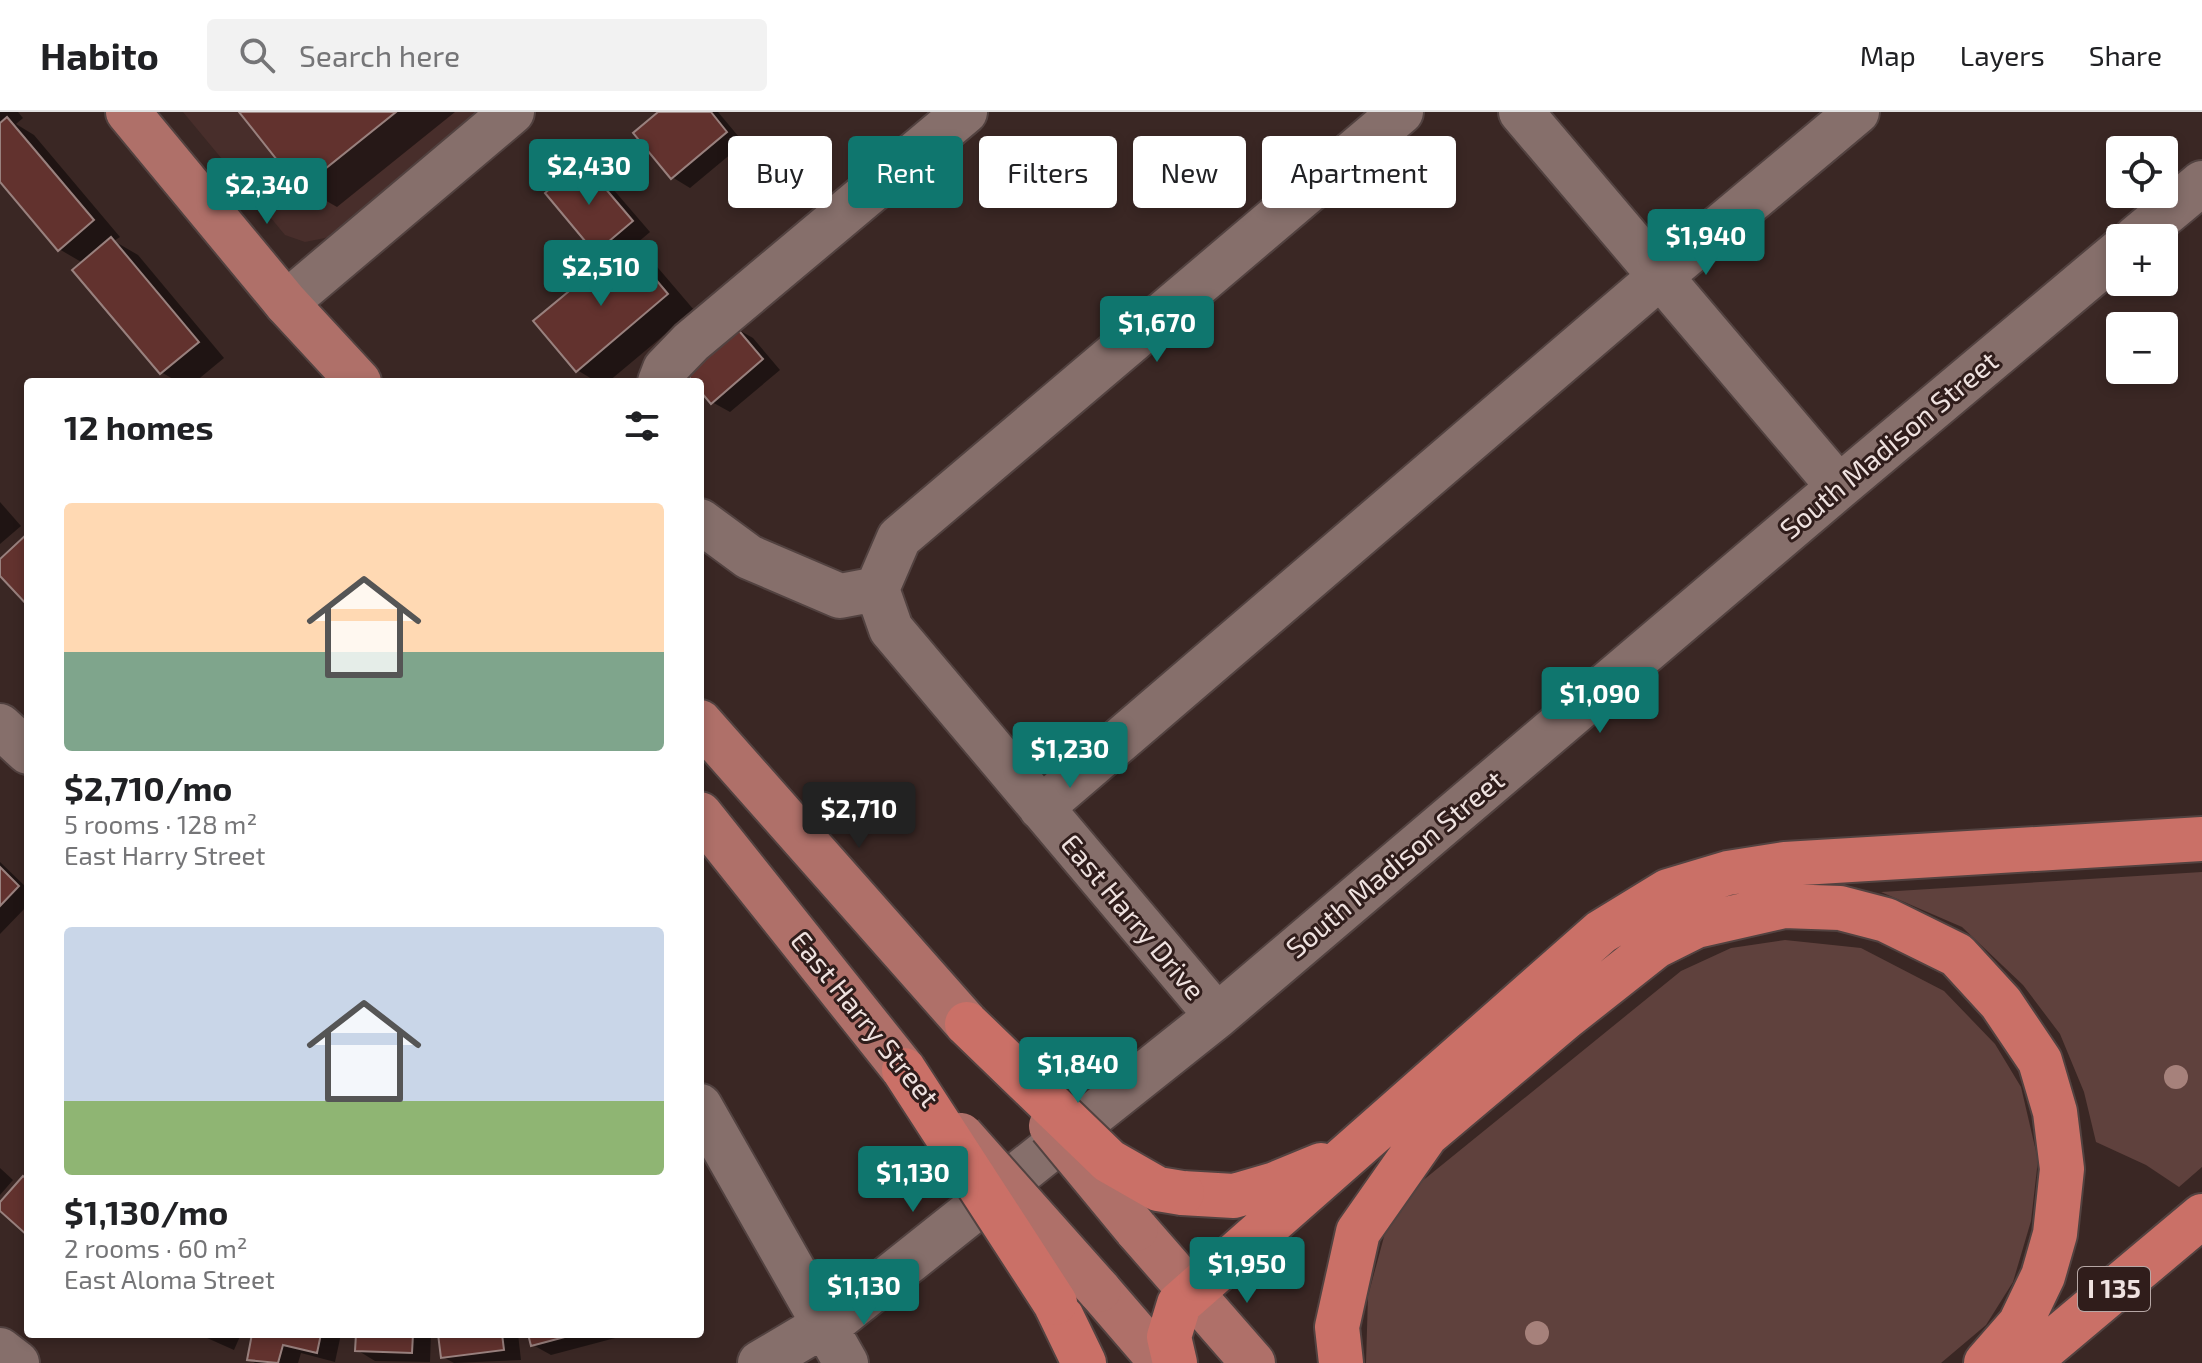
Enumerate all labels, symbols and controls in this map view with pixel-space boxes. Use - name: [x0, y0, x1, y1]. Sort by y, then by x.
- search box: [207, 19, 767, 91]
- text: Habito: [40, 32, 159, 78]
- icon: search: [235, 33, 279, 77]
- text: Search here: [299, 37, 460, 73]
- text: Map: [1860, 38, 1916, 72]
- text: Layers: [1960, 38, 2045, 72]
- text: Share: [2089, 38, 2162, 72]
- chip: Buy: [728, 136, 832, 208]
- chip: Rent: [848, 136, 963, 208]
- chip: Filters: [979, 136, 1117, 208]
- chip: New: [1133, 136, 1246, 208]
- chip: Apartment: [1262, 136, 1456, 208]
- map controls: [2106, 136, 2178, 384]
- button: locate: [2106, 136, 2178, 208]
- pin: $2,430: [524, 139, 654, 207]
- text: $2,430: [547, 149, 631, 180]
- pin: $2,340: [202, 158, 332, 226]
- text: $2,340: [225, 168, 309, 199]
- pin: $1,940: [1641, 209, 1771, 277]
- text: $1,940: [1666, 219, 1746, 250]
- button: +: [2106, 224, 2178, 296]
- pin: $2,510: [536, 240, 666, 308]
- text: $2,510: [562, 250, 640, 281]
- pin: $1,670: [1092, 296, 1222, 364]
- text: $1,670: [1118, 306, 1196, 337]
- button: −: [2106, 312, 2178, 384]
- street label: South Madison Street: [1772, 343, 2004, 545]
- icon: filters: [620, 404, 664, 448]
- text: 12 homes: [64, 406, 213, 447]
- icon: home: [292, 555, 436, 699]
- pin: $1,090: [1535, 667, 1665, 735]
- text: $1,090: [1560, 677, 1640, 708]
- pin: $1,230: [1005, 722, 1135, 790]
- text: $1,230: [1031, 732, 1109, 763]
- street label: South Madison Street: [1278, 762, 1510, 964]
- text: $2,710/mo: [64, 767, 232, 808]
- pin: $2,710: [794, 782, 924, 850]
- text: $2,710: [821, 792, 898, 823]
- text: 5 rooms · 128 m²: [64, 808, 257, 839]
- street label: East Harry Drive: [1055, 827, 1213, 1006]
- text: East Harry Street: [64, 839, 265, 870]
- street label: East Harry Street: [784, 923, 947, 1113]
- icon: home: [292, 979, 436, 1123]
- pin: $1,840: [1013, 1037, 1143, 1105]
- text: $1,840: [1037, 1047, 1119, 1078]
- pin: $1,130: [848, 1146, 978, 1214]
- text: $1,130: [876, 1156, 950, 1187]
- text: $1,130/mo: [64, 1191, 228, 1232]
- text: 2 rooms · 60 m²: [64, 1232, 248, 1263]
- pin: $1,950: [1182, 1237, 1312, 1305]
- text: $1,950: [1208, 1247, 1286, 1278]
- pin: $1,130: [799, 1259, 929, 1327]
- text: East Aloma Street: [64, 1263, 275, 1294]
- road number: I 135: [2078, 1267, 2150, 1311]
- text: $1,130: [827, 1269, 901, 1300]

